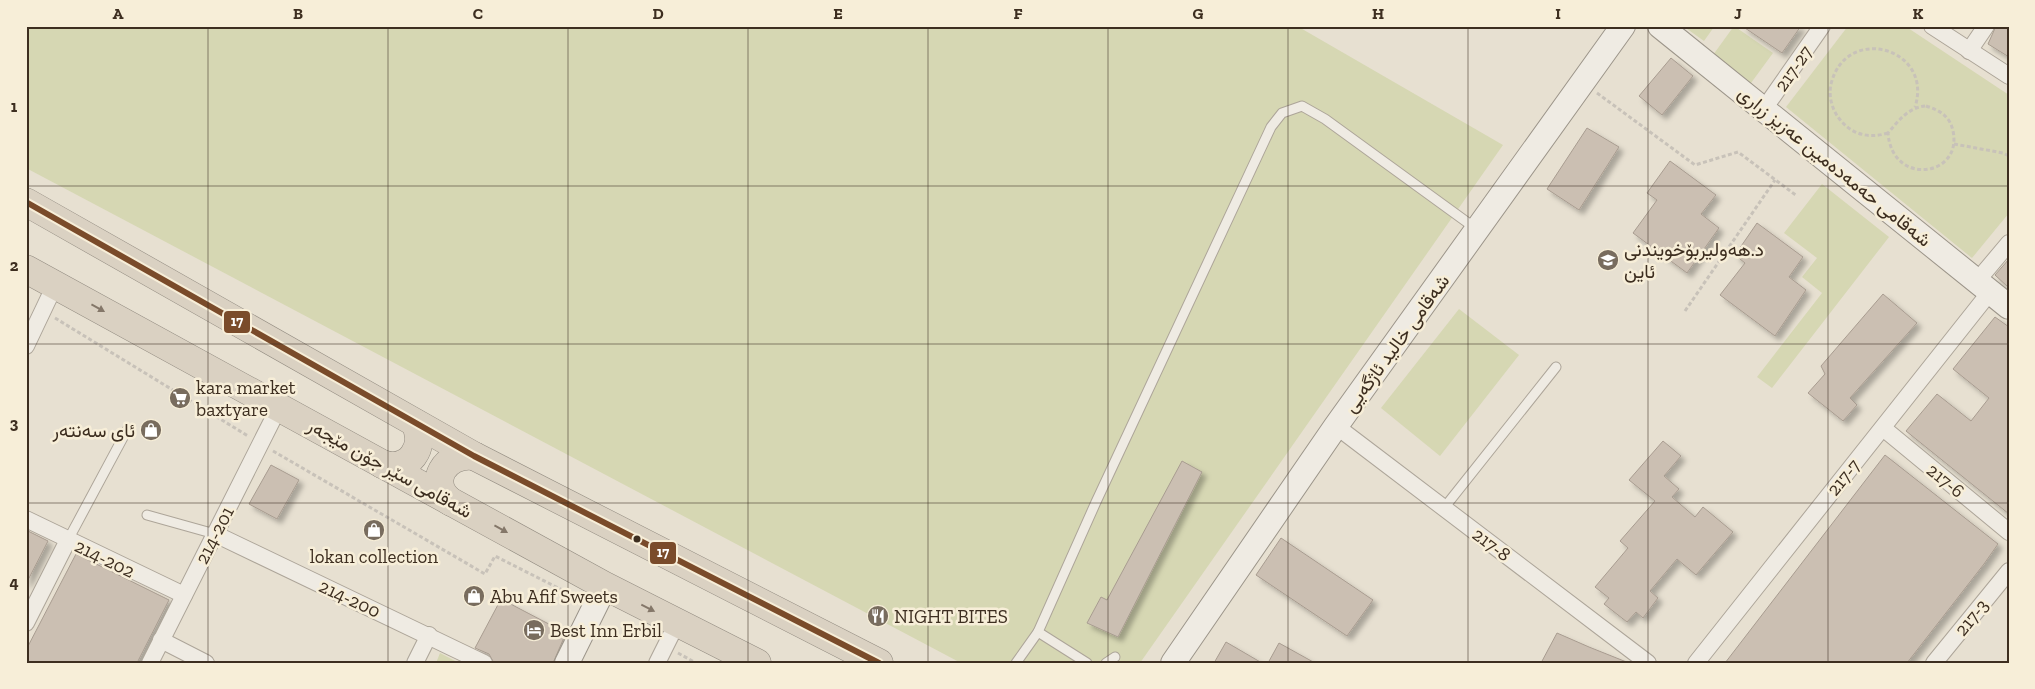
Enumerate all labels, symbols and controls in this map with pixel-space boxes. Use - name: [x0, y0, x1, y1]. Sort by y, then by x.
- text: A: [113, 4, 124, 23]
- text: B: [293, 4, 303, 23]
- text: C: [473, 4, 483, 23]
- text: D: [652, 4, 664, 23]
- text: E: [833, 4, 843, 23]
- text: F: [1013, 4, 1023, 23]
- text: G: [1193, 4, 1204, 23]
- text: H: [1372, 4, 1384, 23]
- text: I: [1555, 4, 1561, 23]
- text: J: [1734, 4, 1742, 23]
- text: K: [1913, 4, 1924, 23]
- street label: 217-27: [1770, 41, 1817, 96]
- street label: شەقامی حەمەدەمین عەزیز زراری: [1733, 81, 1936, 251]
- text: 1: [11, 97, 18, 116]
- place label: د.هه‌ولیربۆخویندنی ئاین: [1624, 238, 1764, 283]
- school or university icon: د.هه‌ولیربۆخویندنی ئاین: [1596, 248, 1620, 272]
- text: 2: [10, 256, 19, 275]
- street label: شەقامی خالید ئاژگەیی: [1339, 270, 1454, 417]
- one-way arrow: [90, 304, 105, 312]
- line badge: 17: [223, 310, 251, 334]
- text: 17: [231, 313, 243, 330]
- place label: kara market baxtyare: [195, 376, 296, 421]
- supermarket icon: kara market baxtyare: [168, 386, 192, 410]
- street label: شەقامی سێر جۆن مێجەر: [303, 413, 476, 523]
- text: 3: [10, 414, 19, 433]
- shop icon: ئای سەنتەر: [139, 418, 163, 442]
- place label: ئای سەنتەر: [52, 419, 135, 442]
- street label: 217-7: [1822, 454, 1865, 500]
- street label: 217-6: [1922, 458, 1969, 503]
- street label: 214-201: [190, 503, 239, 568]
- shop icon: lokan collection: [362, 518, 386, 542]
- street label: 217-8: [1468, 523, 1515, 566]
- one-way arrow: [494, 525, 508, 533]
- street label: 214-202: [71, 534, 139, 583]
- unlabelled marker: [632, 534, 642, 544]
- line badge: 17: [649, 541, 677, 565]
- text: 17: [657, 544, 669, 561]
- place label: lokan collection: [310, 545, 438, 568]
- text: 4: [9, 573, 19, 592]
- street label: 214-200: [315, 574, 384, 623]
- shop icon: Abu Afif Sweets: [462, 584, 486, 608]
- place label: Abu Afif Sweets: [490, 585, 618, 608]
- street label: 217-3: [1950, 594, 1993, 640]
- one-way arrow: [641, 604, 656, 612]
- restaurant icon: NIGHT BITES: [866, 604, 890, 628]
- place label: NIGHT BITES: [894, 605, 1008, 628]
- hotel icon: Best Inn Erbil: [522, 618, 546, 642]
- place label: Best Inn Erbil: [550, 619, 662, 642]

